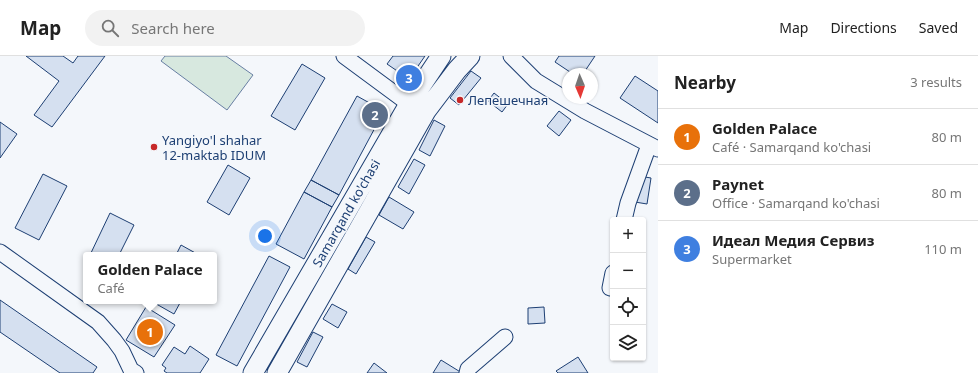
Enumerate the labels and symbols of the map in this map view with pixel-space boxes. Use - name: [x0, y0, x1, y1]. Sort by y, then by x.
- pin: 3: [396, 63, 422, 93]
- north arrow: [562, 68, 598, 104]
- place label: Лепешечная: [468, 91, 548, 109]
- marker: Лепешечная: [455, 95, 465, 105]
- pin: 2: [362, 100, 388, 130]
- place label: Yangiyo'l shahar 12-maktab IDUM: [162, 131, 266, 164]
- marker: Yangiyo'l shahar 12-maktab IDUM: [149, 142, 159, 152]
- street label: Samarqand ko'chasi: [308, 156, 384, 270]
- your location: [255, 226, 275, 246]
- pin: 1: [137, 317, 163, 347]

